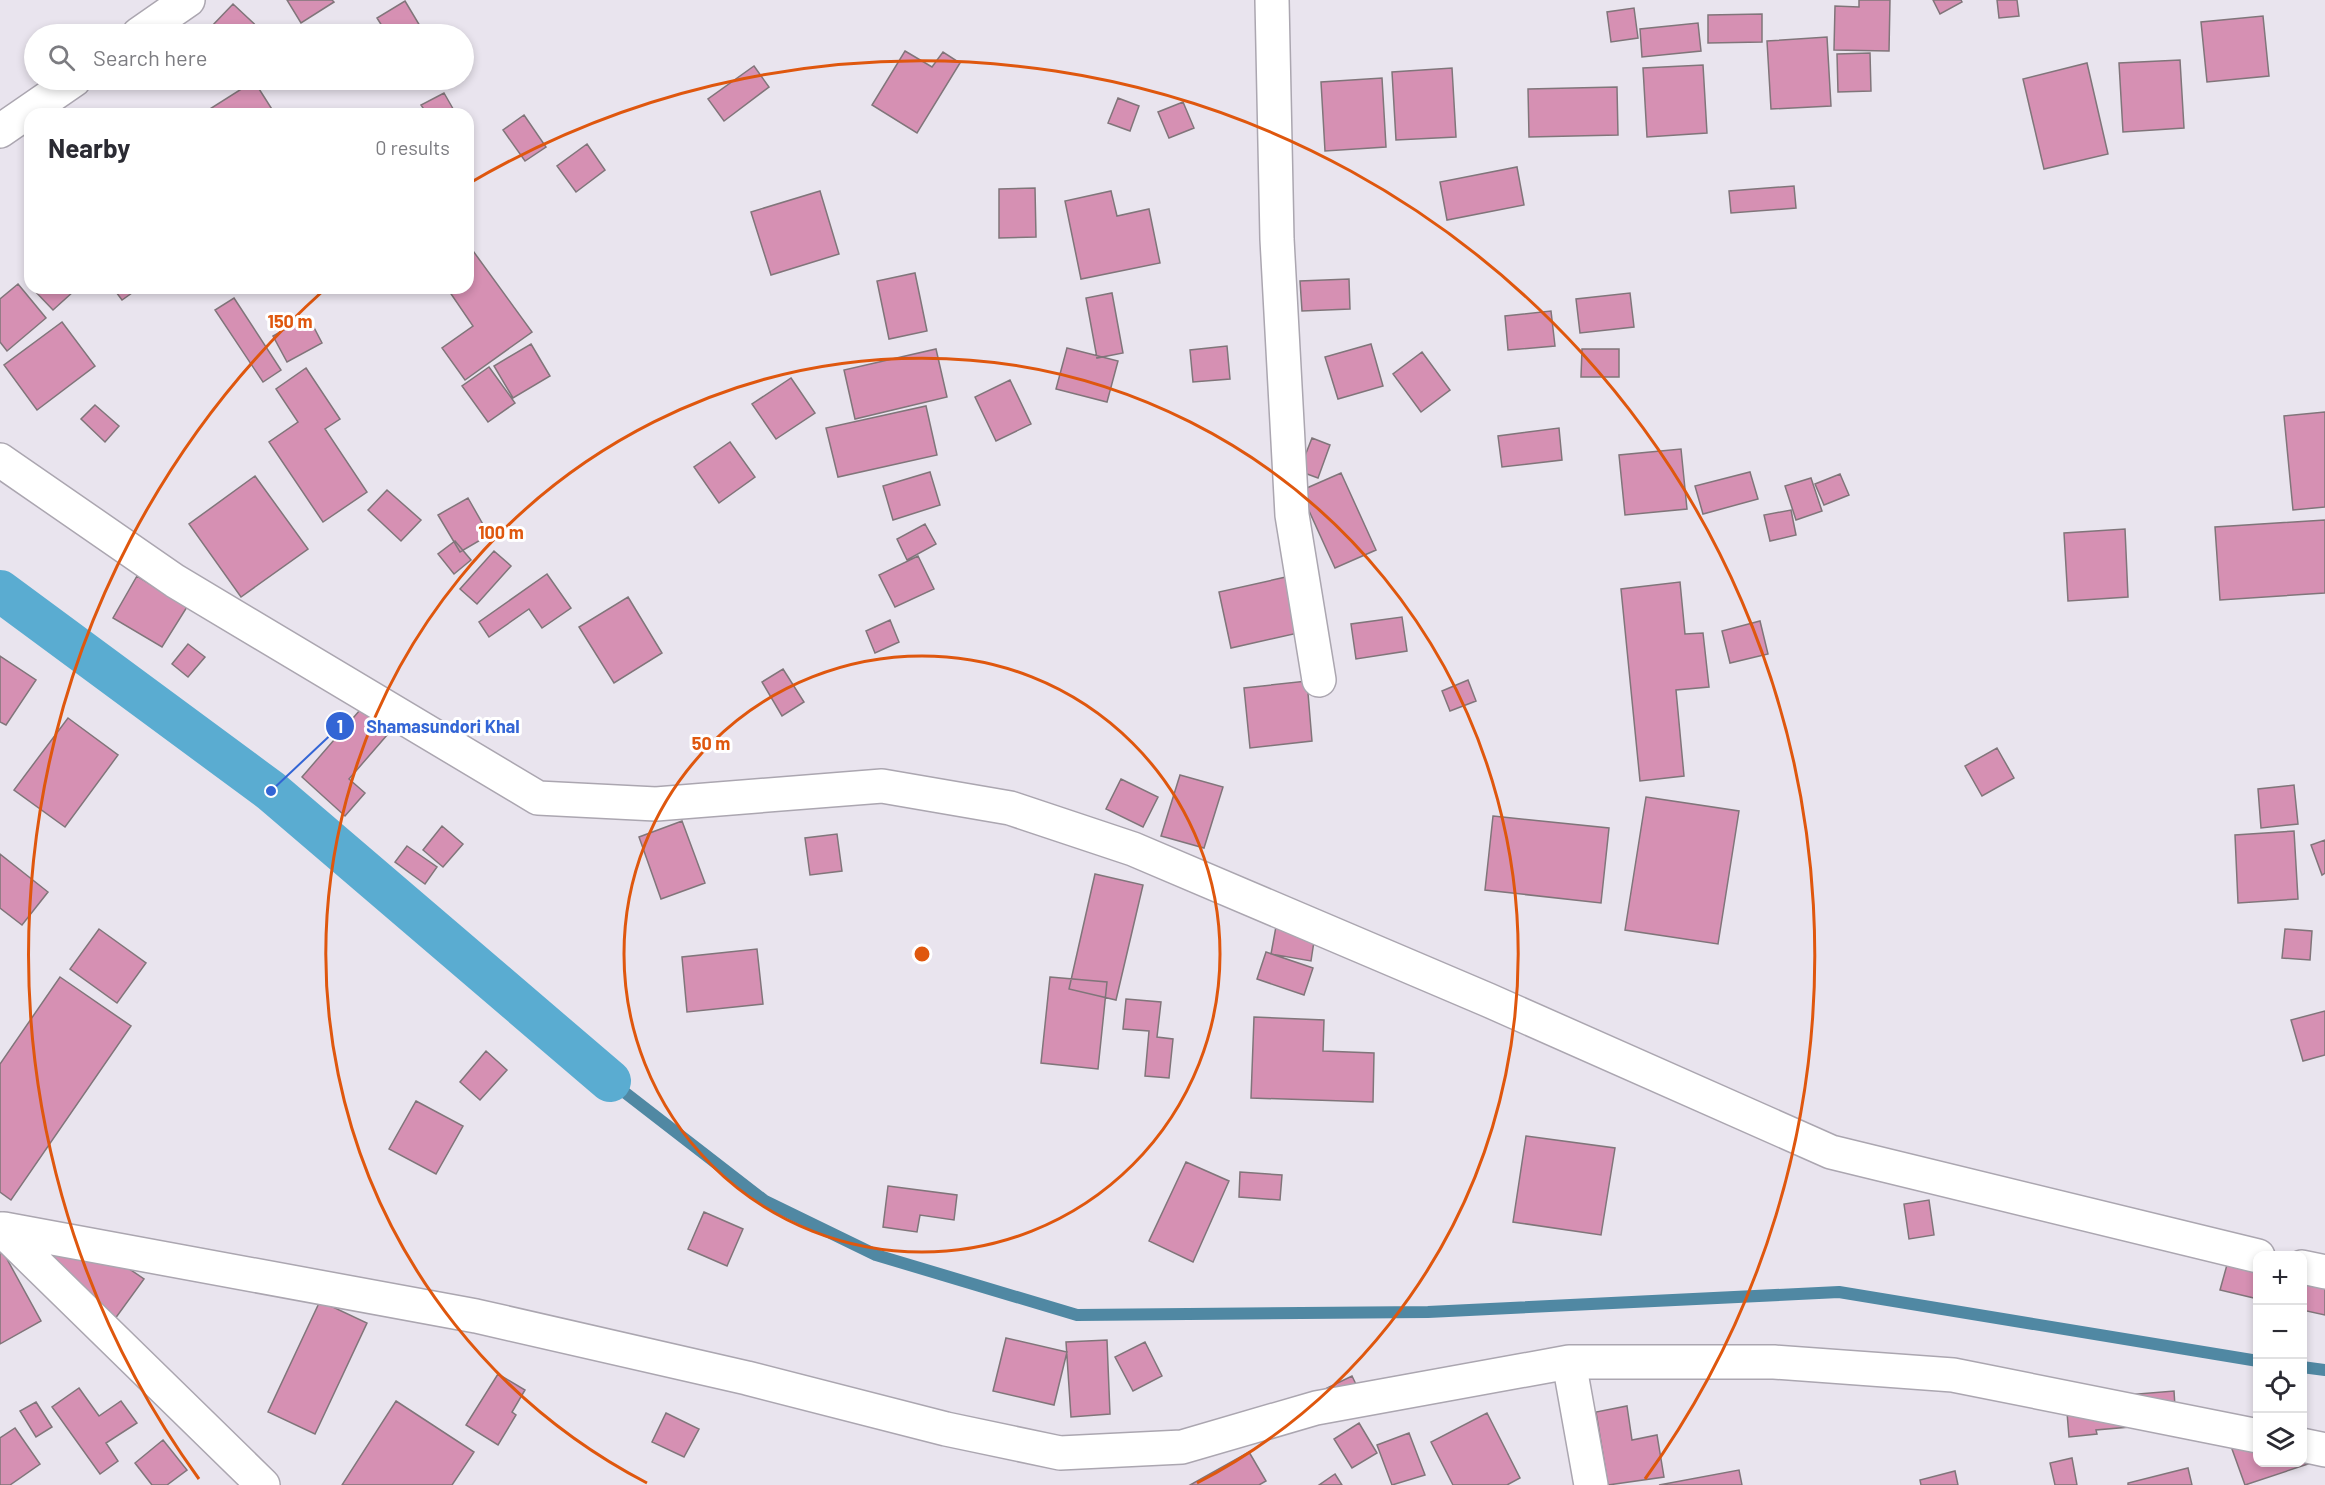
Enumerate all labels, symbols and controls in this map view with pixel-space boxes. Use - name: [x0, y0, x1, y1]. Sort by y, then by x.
- search box: [24, 24, 474, 90]
- icon: search: [45, 41, 78, 74]
- text: Search here: [93, 44, 207, 70]
- text: Nearby: [48, 132, 130, 163]
- text: 0 results: [375, 135, 450, 159]
- text: 150 m: [268, 310, 312, 332]
- text: 100 m: [478, 521, 524, 543]
- callout: Shamasundori Khal: [325, 708, 532, 744]
- text: 1: [337, 715, 343, 737]
- text: Shamasundori Khal: [366, 715, 520, 737]
- text: 50 m: [692, 732, 730, 754]
- centre of rings: [912, 944, 932, 964]
- map controls: [2253, 1251, 2307, 1467]
- button: +: [2253, 1251, 2307, 1305]
- button: −: [2253, 1305, 2307, 1359]
- button: locate: [2253, 1359, 2307, 1413]
- button: layers: [2253, 1413, 2307, 1467]

